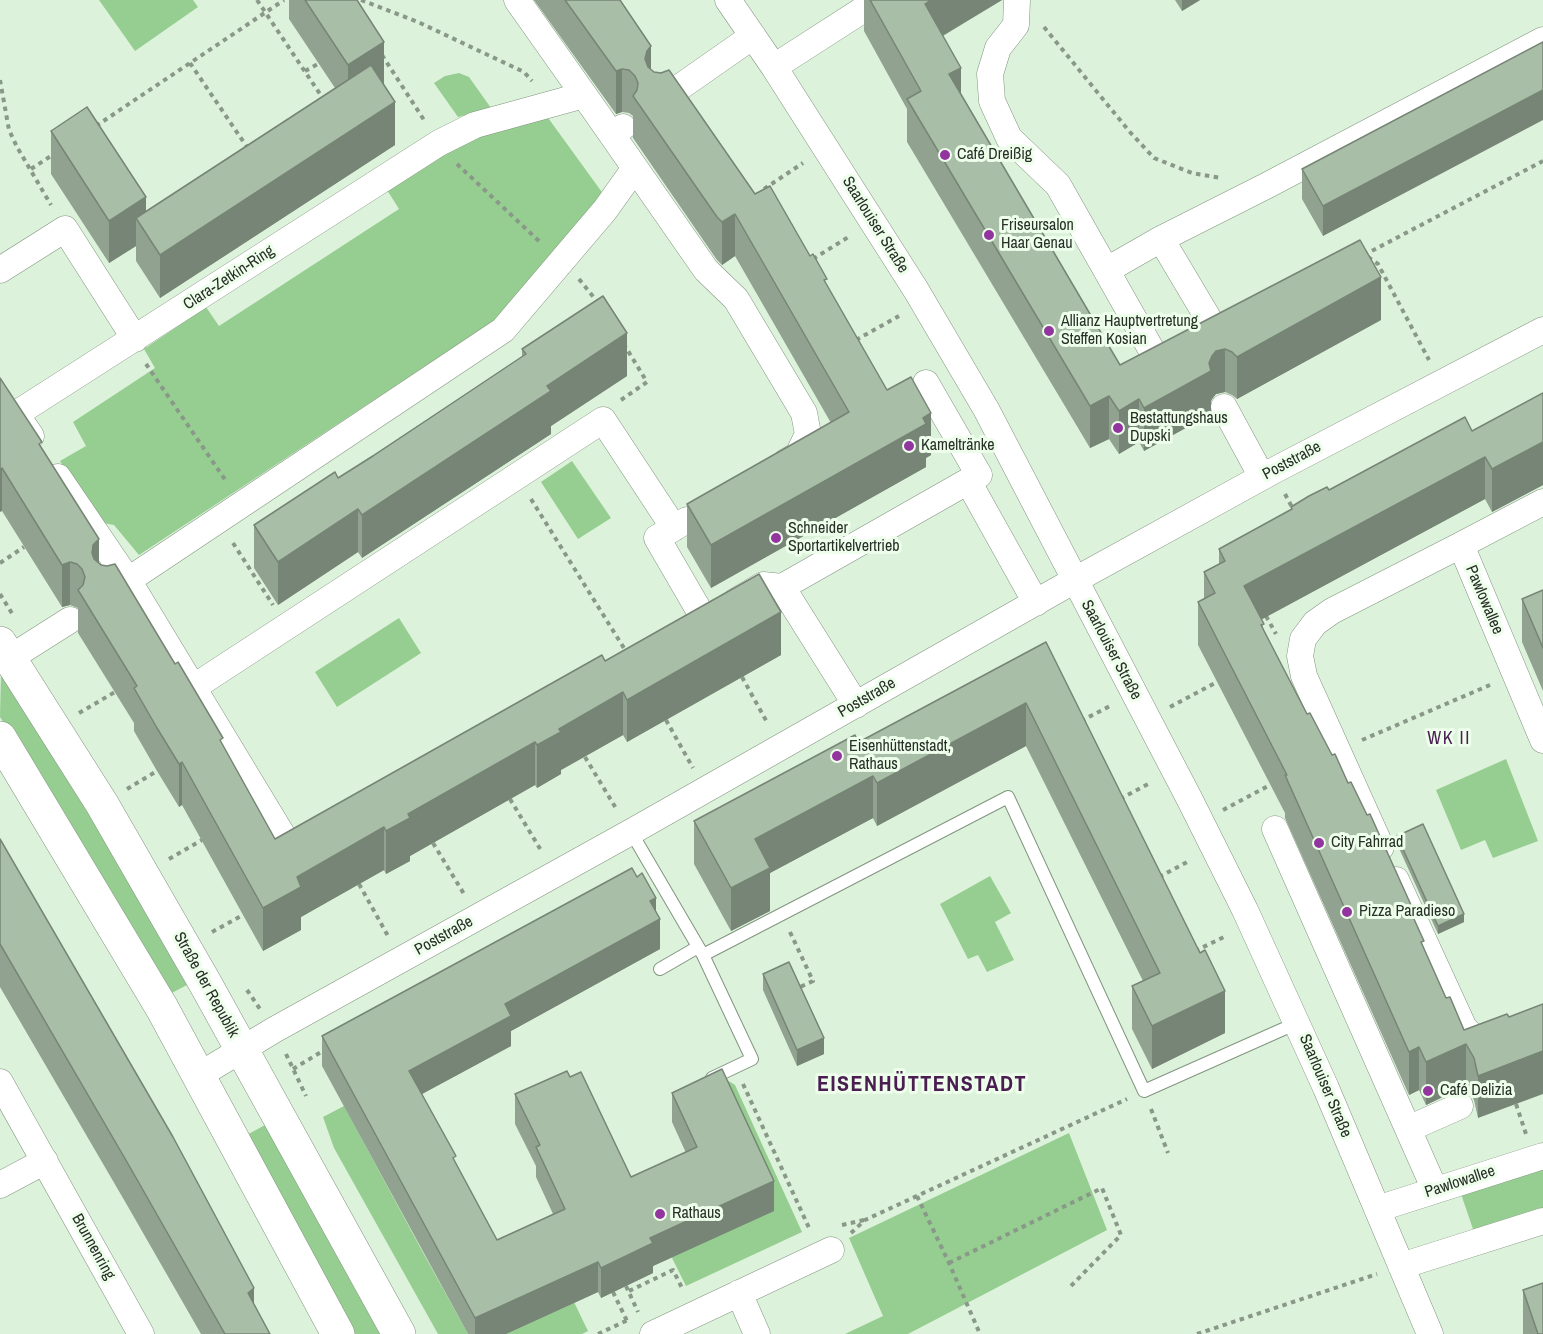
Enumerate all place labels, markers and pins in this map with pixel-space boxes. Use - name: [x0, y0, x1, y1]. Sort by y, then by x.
- place label: Café Dreißig: [957, 145, 1032, 165]
- marker: Café Dreißig: [938, 148, 952, 162]
- place label: Friseursalon Haar Genau: [1001, 216, 1074, 254]
- marker: Friseursalon Haar Genau: [982, 228, 996, 242]
- place label: Allianz Hauptvertretung Steffen Kosian: [1061, 312, 1198, 350]
- marker: Allianz Hauptvertretung Steffen Kosian: [1042, 324, 1056, 338]
- place label: Bestattungshaus Dupski: [1130, 409, 1228, 447]
- marker: Bestattungshaus Dupski: [1111, 421, 1125, 435]
- place label: Kameltränke: [921, 436, 995, 456]
- marker: Kameltränke: [902, 439, 916, 453]
- place label: Schneider Sportartikelvertrieb: [788, 519, 900, 557]
- marker: Schneider Sportartikelvertrieb: [769, 531, 783, 545]
- place label: Eisenhüttenstadt, Rathaus: [849, 737, 951, 775]
- marker: Eisenhüttenstadt, Rathaus: [830, 749, 844, 763]
- place label: City Fahrrad: [1331, 833, 1403, 853]
- marker: City Fahrrad: [1312, 836, 1326, 850]
- place label: Pizza Paradieso: [1359, 902, 1455, 922]
- marker: Pizza Paradieso: [1340, 905, 1354, 919]
- place label: Café Delizia: [1440, 1081, 1512, 1101]
- marker: Café Delizia: [1421, 1084, 1435, 1098]
- place label: Rathaus: [672, 1204, 721, 1224]
- marker: Rathaus: [653, 1207, 667, 1221]

